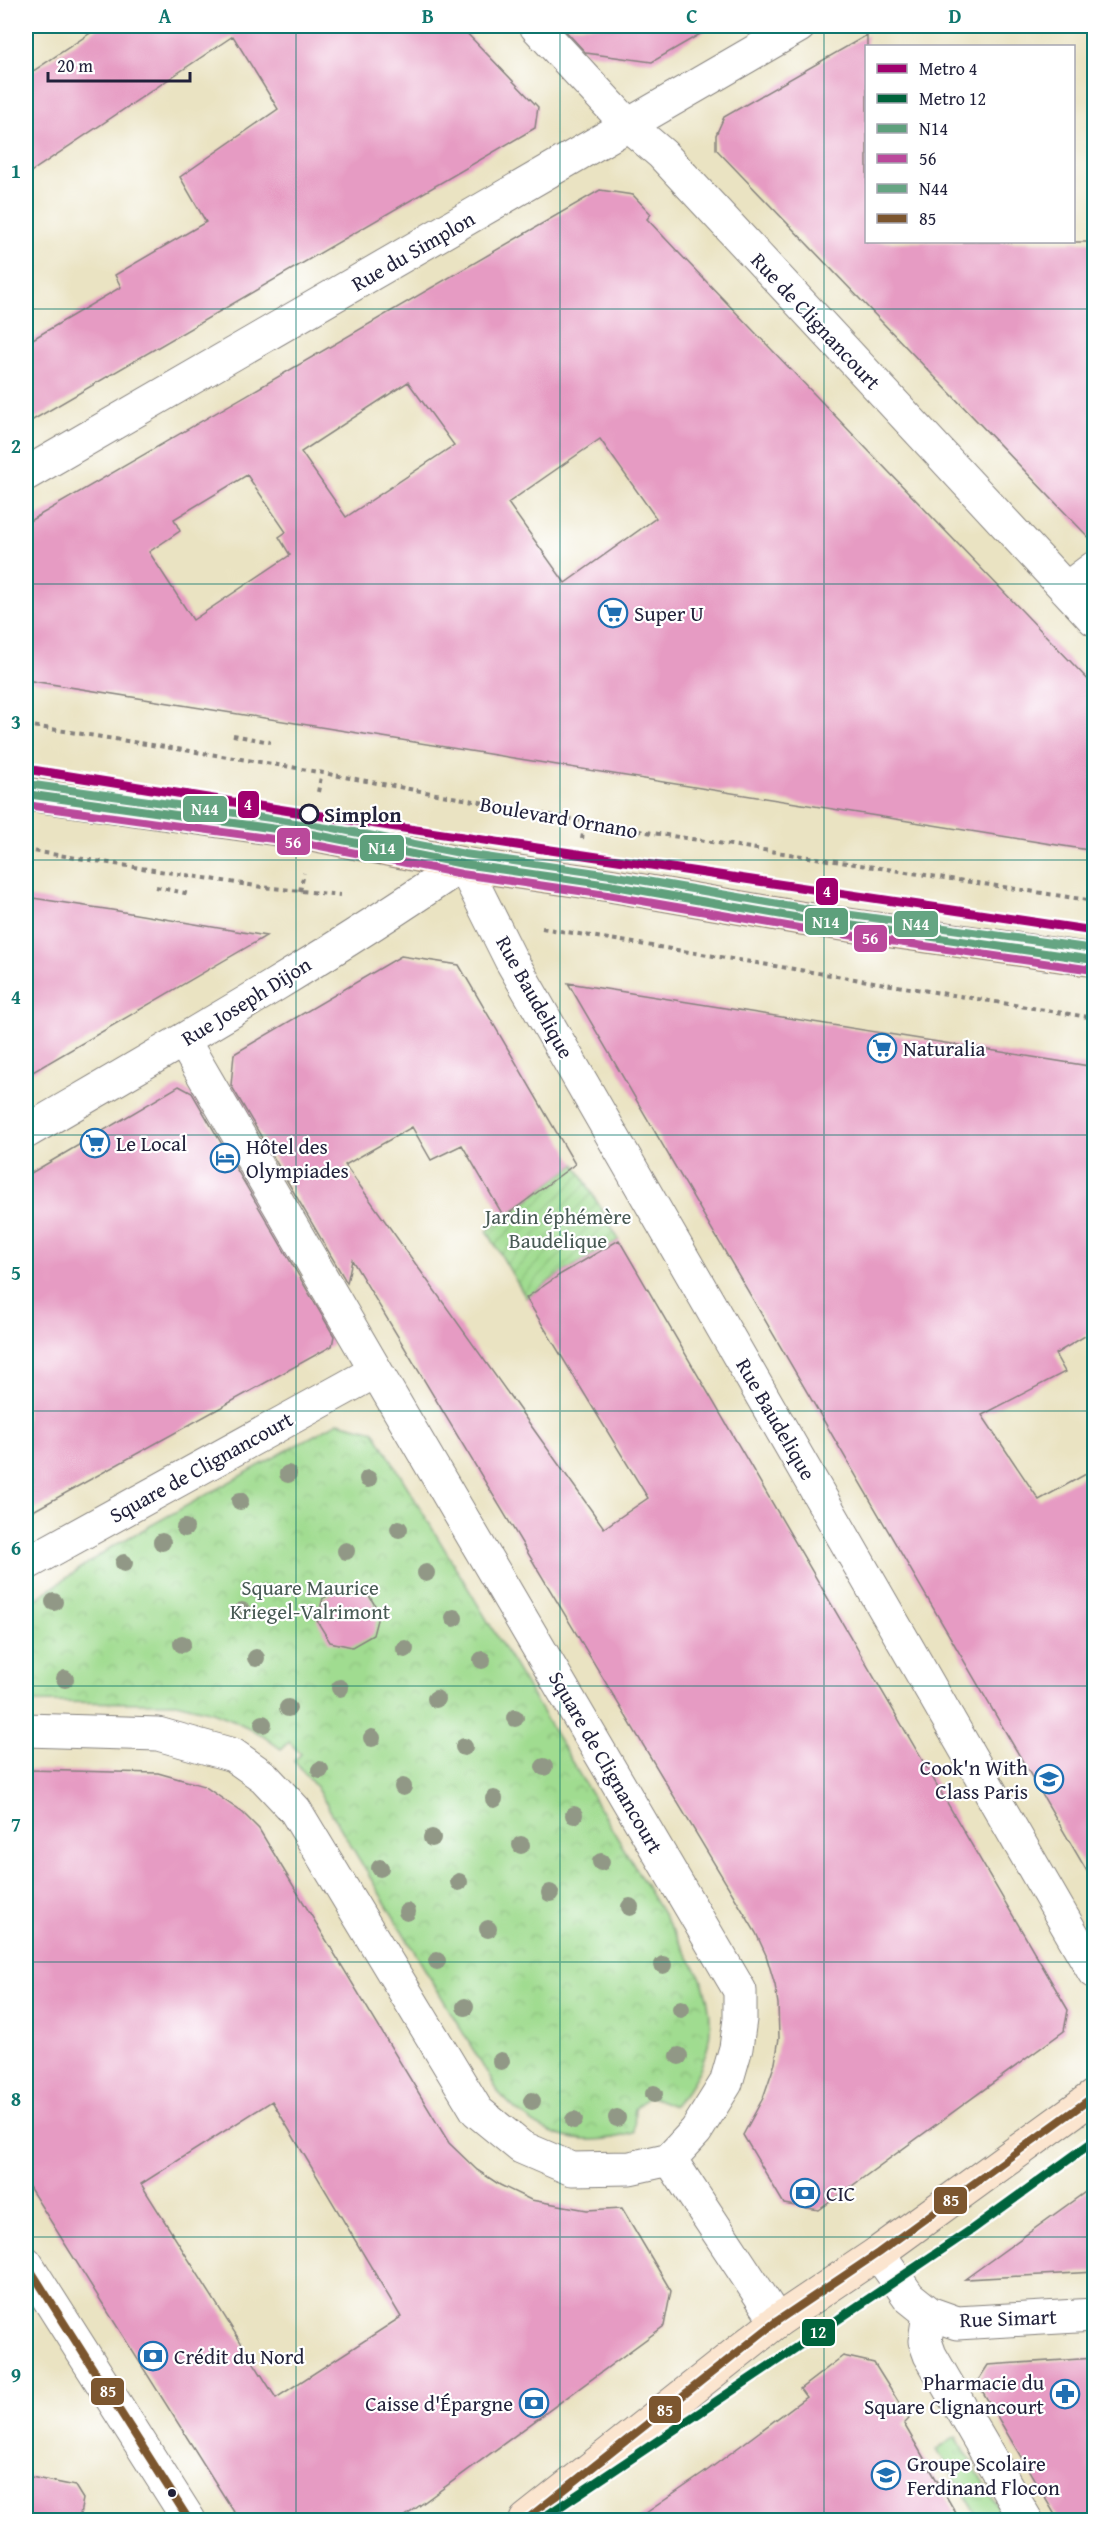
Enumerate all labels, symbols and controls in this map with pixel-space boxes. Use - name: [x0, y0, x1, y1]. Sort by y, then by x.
- text: A: [159, 1, 172, 30]
- text: B: [422, 1, 434, 30]
- text: C: [686, 1, 698, 30]
- text: D: [948, 1, 962, 30]
- scale bar: [48, 45, 190, 83]
- legend: [865, 45, 1075, 243]
- text: 20 m: [57, 52, 93, 79]
- text: Metro 4: [919, 55, 978, 82]
- text: Metro 12: [919, 85, 986, 112]
- text: N14: [919, 115, 948, 142]
- text: 56: [919, 145, 936, 172]
- text: 1: [11, 156, 21, 185]
- text: N44: [919, 175, 948, 202]
- street label: Rue du Simplon: [345, 203, 481, 299]
- text: 85: [919, 205, 936, 232]
- street label: Rue de Clignancourt: [744, 245, 889, 397]
- text: 2: [11, 431, 21, 460]
- supermarket icon: Super U: [597, 597, 629, 629]
- place label: Super U: [634, 598, 704, 629]
- text: 3: [11, 707, 21, 736]
- street label: Boulevard Ornano: [478, 788, 640, 846]
- line badge: 4: [237, 790, 260, 819]
- text: 4: [244, 792, 252, 816]
- line badge: N44: [182, 795, 228, 823]
- text: N44: [191, 797, 219, 821]
- place label: Simplon: [324, 799, 402, 830]
- marker: Simplon: [299, 804, 319, 824]
- line badge: 56: [276, 827, 311, 856]
- text: 56: [285, 830, 301, 854]
- line badge: N14: [359, 834, 405, 862]
- text: N14: [368, 836, 396, 860]
- line badge: 4: [815, 877, 839, 906]
- text: 4: [823, 879, 831, 903]
- line badge: N14: [804, 907, 849, 936]
- text: N14: [812, 910, 840, 934]
- line badge: N44: [893, 910, 939, 938]
- text: N44: [902, 912, 930, 936]
- line badge: 56: [853, 924, 888, 953]
- text: 56: [862, 926, 878, 950]
- street label: Rue Baudelique: [488, 930, 582, 1064]
- street label: Rue Joseph Dijon: [175, 949, 317, 1053]
- text: 4: [11, 982, 21, 1011]
- supermarket icon: Naturalia: [866, 1032, 898, 1064]
- place label: Naturalia: [903, 1033, 986, 1064]
- supermarket icon: Le Local: [79, 1127, 111, 1159]
- place label: Le Local: [116, 1128, 187, 1159]
- place label: Hôtel des Olympiades: [246, 1131, 349, 1186]
- hotel icon: Hôtel des Olympiades: [209, 1142, 241, 1174]
- park label: Jardin éphémère Baudelique: [482, 1201, 631, 1256]
- text: 5: [11, 1258, 21, 1287]
- street label: Rue Baudelique: [729, 1352, 824, 1486]
- street label: Square de Clignancourt: [104, 1403, 299, 1530]
- text: 6: [11, 1533, 21, 1562]
- park label: Square Maurice Kriegel-Valrimont: [230, 1572, 391, 1627]
- street label: Square de Clignancourt: [541, 1665, 671, 1859]
- place label: Cook'n With Class Paris: [920, 1752, 1028, 1807]
- school or university icon: Cook'n With Class Paris: [1033, 1763, 1065, 1795]
- text: 7: [11, 1809, 21, 1838]
- text: 8: [11, 2084, 21, 2113]
- bank icon: CIC: [789, 2177, 821, 2209]
- place label: CIC: [826, 2178, 855, 2209]
- line badge: 85: [933, 2186, 968, 2215]
- text: 85: [943, 2188, 959, 2212]
- street label: Rue Simart: [959, 2301, 1058, 2335]
- line badge: 12: [801, 2318, 836, 2347]
- text: 12: [810, 2320, 826, 2344]
- bank icon: Crédit du Nord: [137, 2340, 169, 2372]
- place label: Crédit du Nord: [174, 2341, 305, 2372]
- text: 9: [11, 2360, 21, 2389]
- place label: Pharmacie du Square Clignancourt: [864, 2367, 1045, 2422]
- line badge: 85: [90, 2377, 125, 2406]
- pharmacy icon: Pharmacie du Square Clignancourt: [1049, 2378, 1081, 2410]
- text: 85: [100, 2379, 116, 2403]
- bank icon: Caisse d'Épargne: [518, 2387, 550, 2419]
- place label: Caisse d'Épargne: [365, 2388, 513, 2419]
- line badge: 85: [648, 2395, 682, 2424]
- text: 85: [657, 2398, 673, 2422]
- place label: Groupe Scolaire Ferdinand Flocon: [907, 2448, 1060, 2503]
- school or university icon: Groupe Scolaire Ferdinand Flocon: [870, 2459, 902, 2491]
- unlabelled marker: [166, 2487, 178, 2499]

